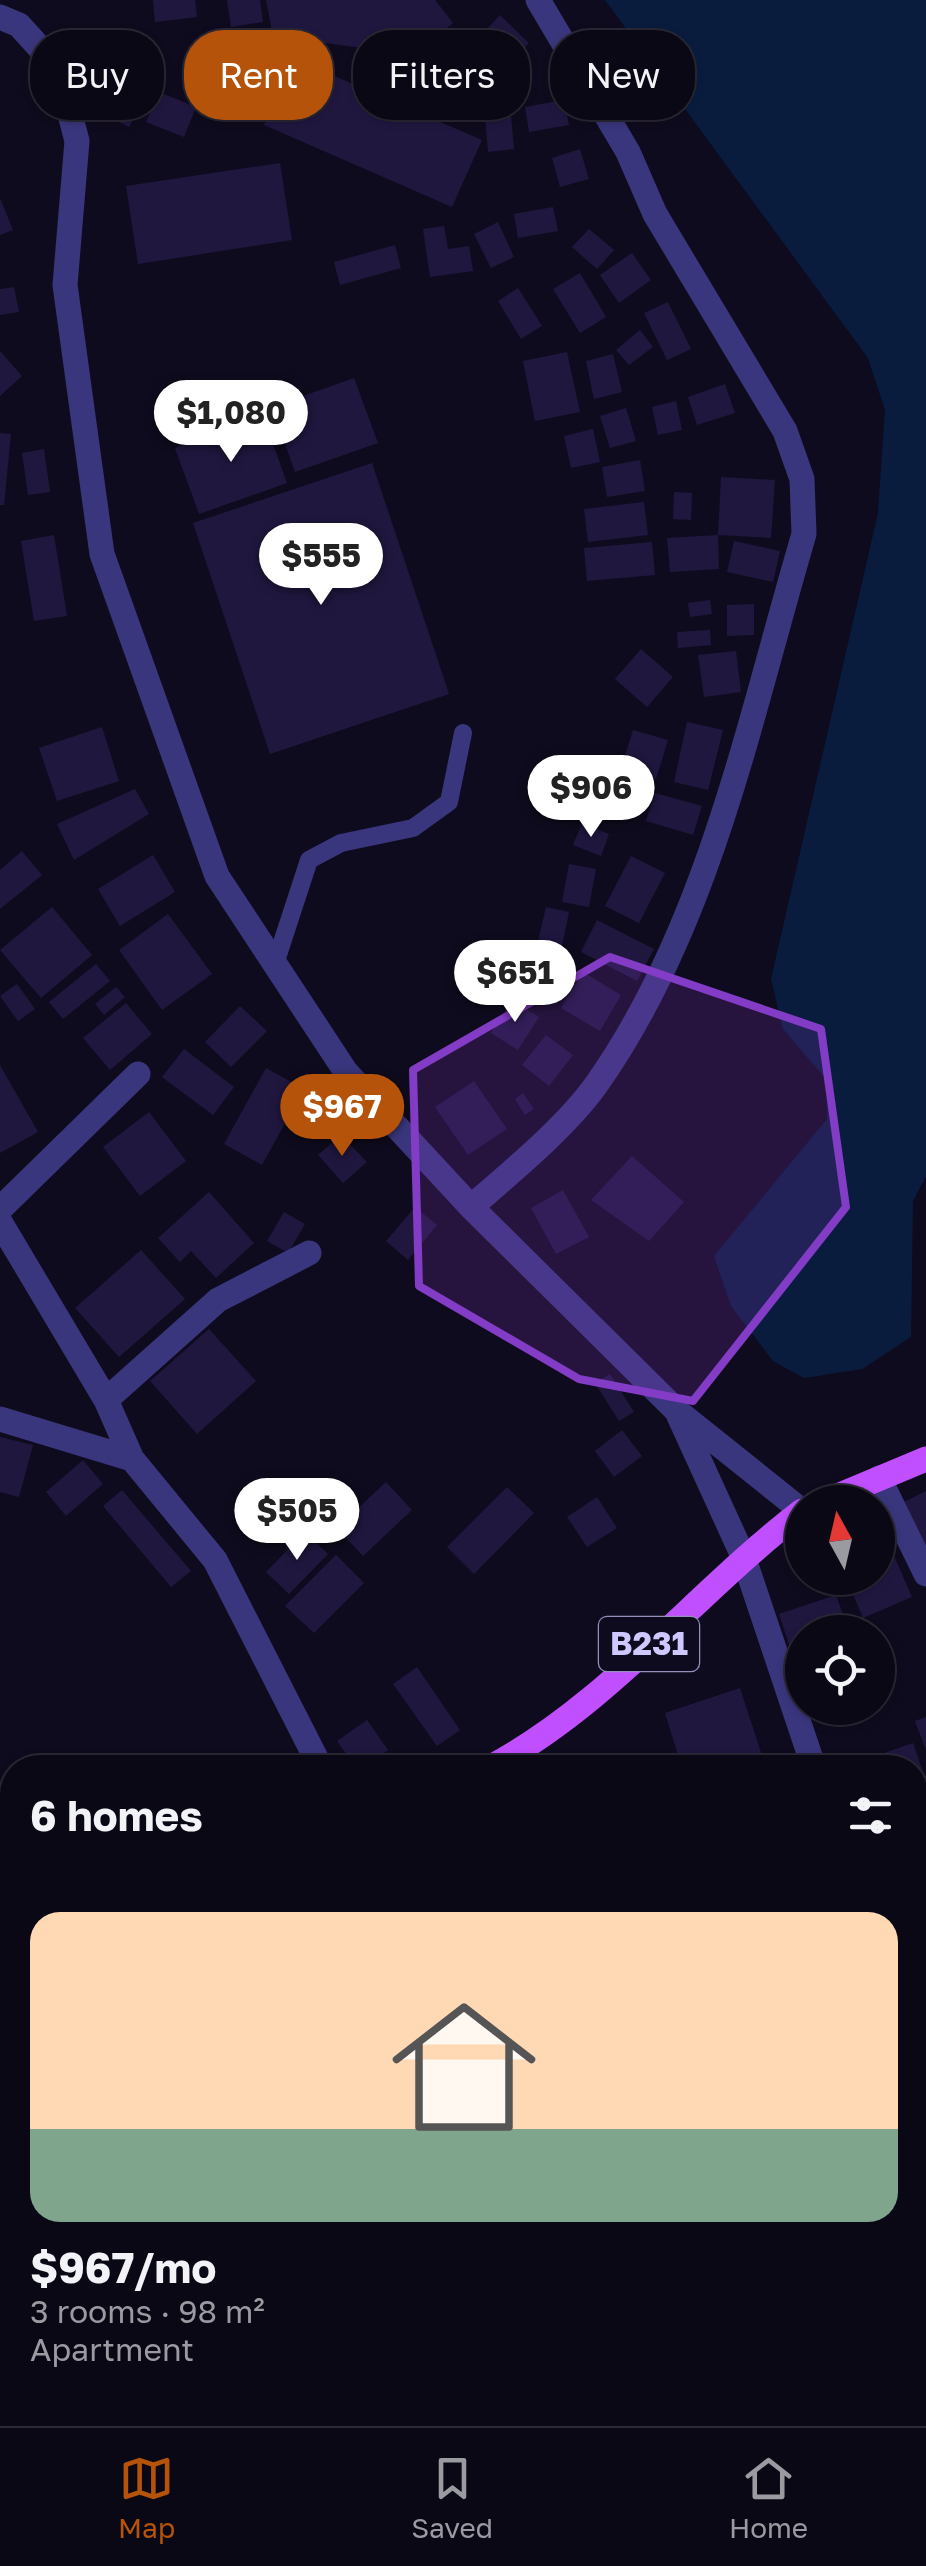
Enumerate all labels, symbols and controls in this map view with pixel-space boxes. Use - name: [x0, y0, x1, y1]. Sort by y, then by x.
- chip: Buy: [30, 30, 164, 120]
- chip: Rent: [184, 30, 333, 120]
- chip: Filters: [353, 30, 530, 120]
- chip: New: [550, 30, 695, 120]
- pin: $1,080: [150, 380, 312, 465]
- text: $1,080: [176, 393, 286, 431]
- pin: $555: [262, 523, 380, 608]
- text: $555: [281, 536, 361, 574]
- pin: $906: [532, 755, 650, 840]
- text: $906: [550, 768, 632, 806]
- pin: $651: [456, 940, 574, 1025]
- text: $651: [476, 953, 554, 991]
- pin: $967: [283, 1074, 401, 1159]
- text: $967: [302, 1087, 382, 1125]
- pin: $505: [238, 1478, 356, 1563]
- north arrow: [785, 1485, 895, 1595]
- map controls: [785, 1485, 895, 1725]
- text: $505: [256, 1491, 338, 1529]
- button: locate: [785, 1615, 895, 1725]
- road number: B231: [599, 1617, 699, 1671]
- icon: filters: [843, 1788, 898, 1843]
- text: 6 homes: [30, 1790, 203, 1840]
- icon: home: [374, 1977, 554, 2157]
- text: $967/mo: [30, 2242, 216, 2292]
- text: 3 rooms · 98 m²: [30, 2292, 265, 2330]
- text: Apartment: [30, 2330, 194, 2368]
- tab: Map: [118, 2451, 175, 2544]
- tab: Saved: [411, 2451, 493, 2544]
- tab: Home: [729, 2451, 808, 2544]

